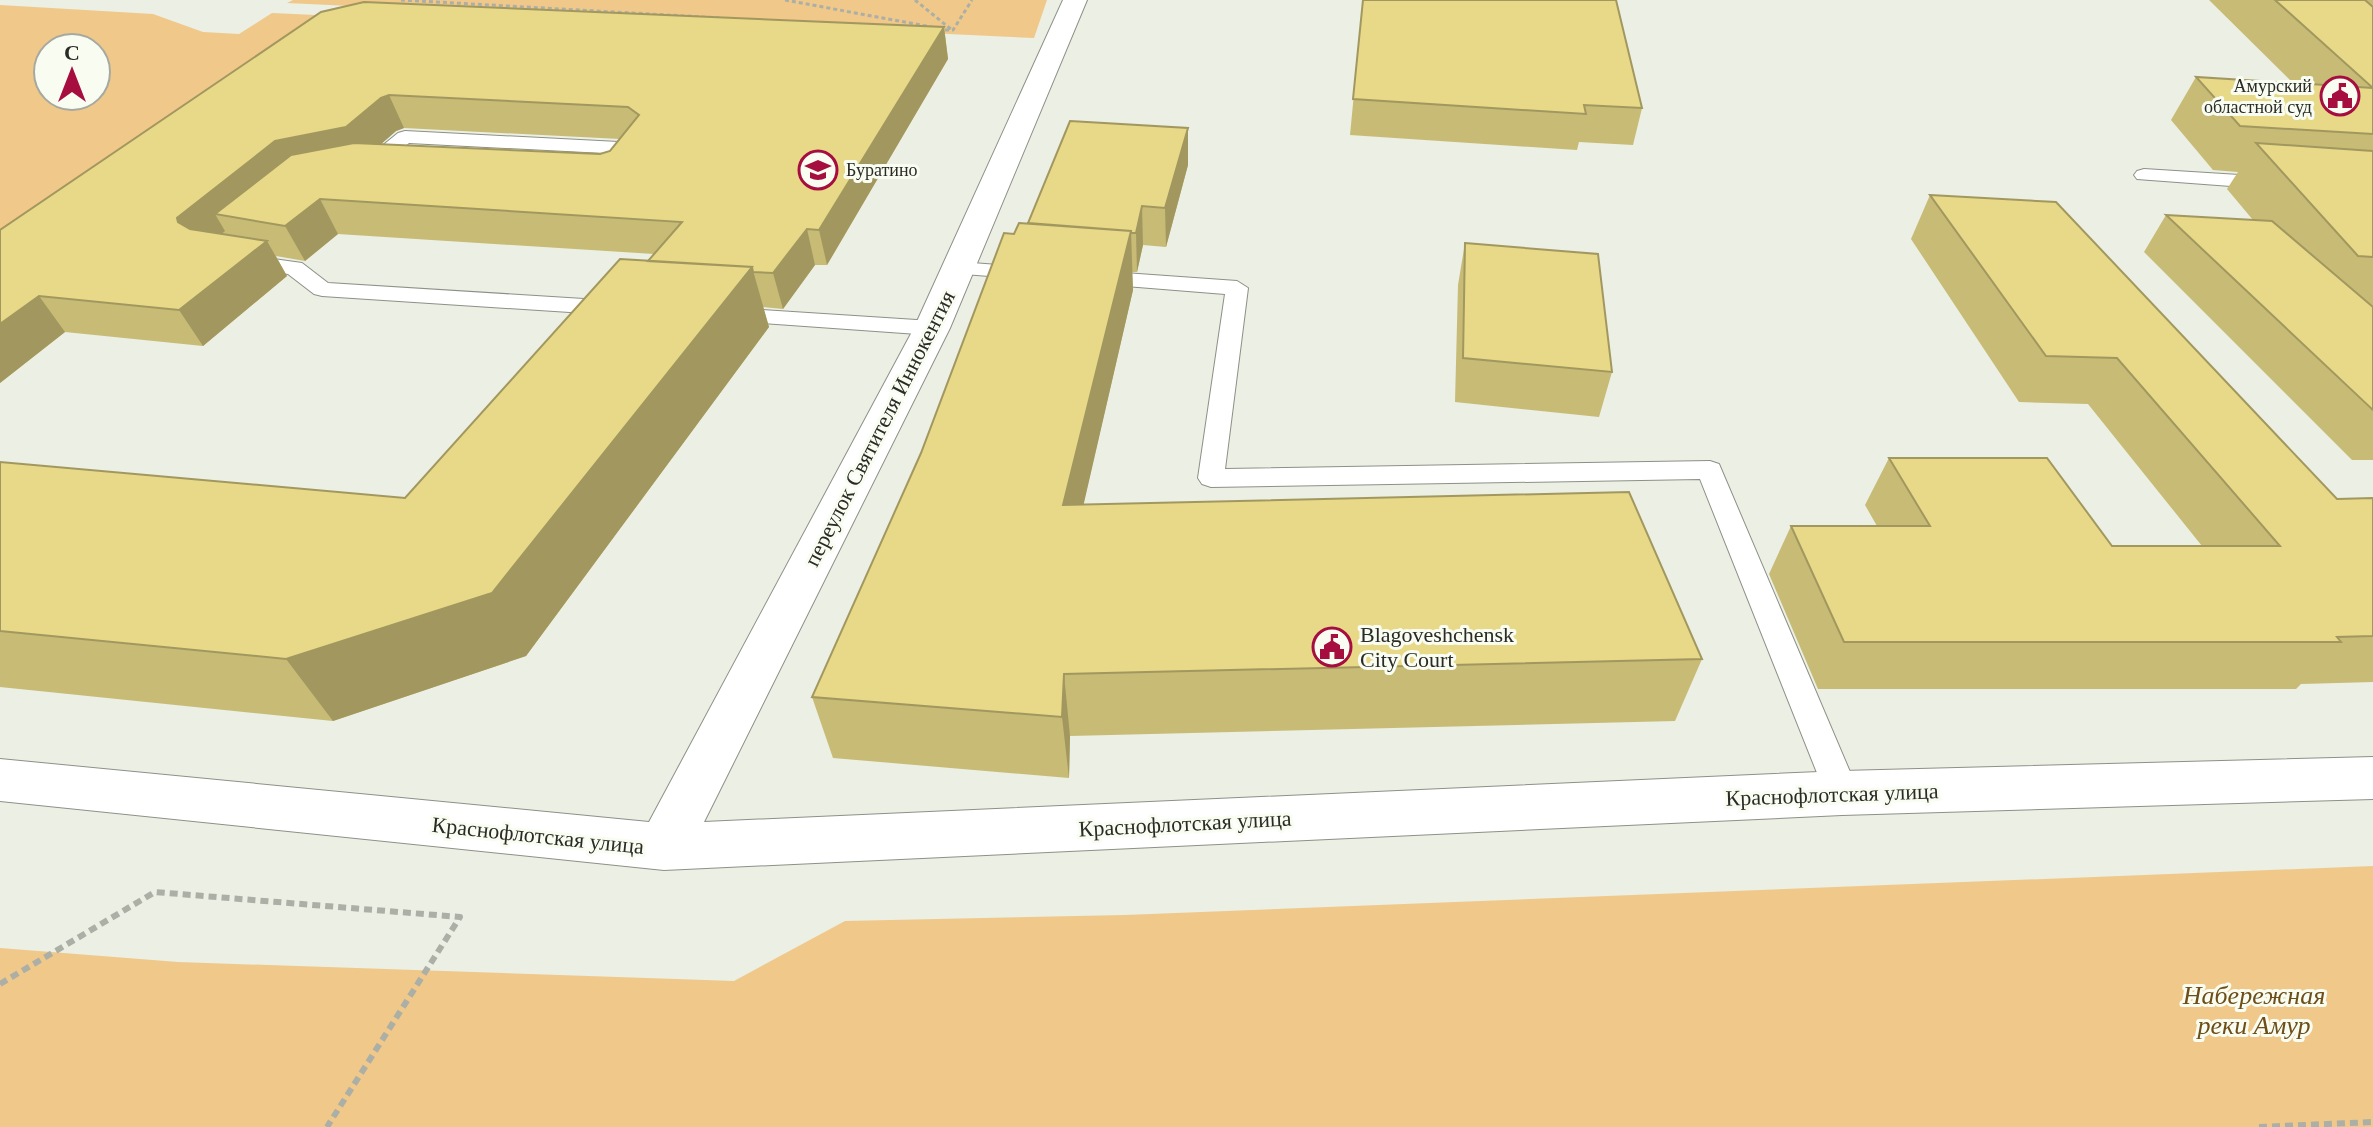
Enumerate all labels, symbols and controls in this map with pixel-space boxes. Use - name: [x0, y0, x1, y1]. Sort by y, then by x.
- north arrow: [32, 32, 112, 112]
- text: С: [64, 40, 80, 65]
- public building icon: Амурский областной суд: [2319, 75, 2361, 117]
- place label: Амурский областной суд: [2204, 76, 2312, 117]
- school or university icon: Буратино: [797, 149, 839, 191]
- place label: Буратино: [846, 160, 918, 180]
- street label: переулок Святителя Иннокентия: [799, 286, 960, 570]
- place label: Blagoveshchensk City Court: [1360, 622, 1514, 672]
- public building icon: Blagoveshchensk City Court: [1311, 626, 1353, 668]
- street label: Краснофлотская улица: [1725, 778, 1939, 811]
- street label: Краснофлотская улица: [1078, 805, 1292, 842]
- street label: Краснофлотская улица: [431, 812, 645, 859]
- park label: Набережная реки Амур: [2182, 981, 2325, 1040]

